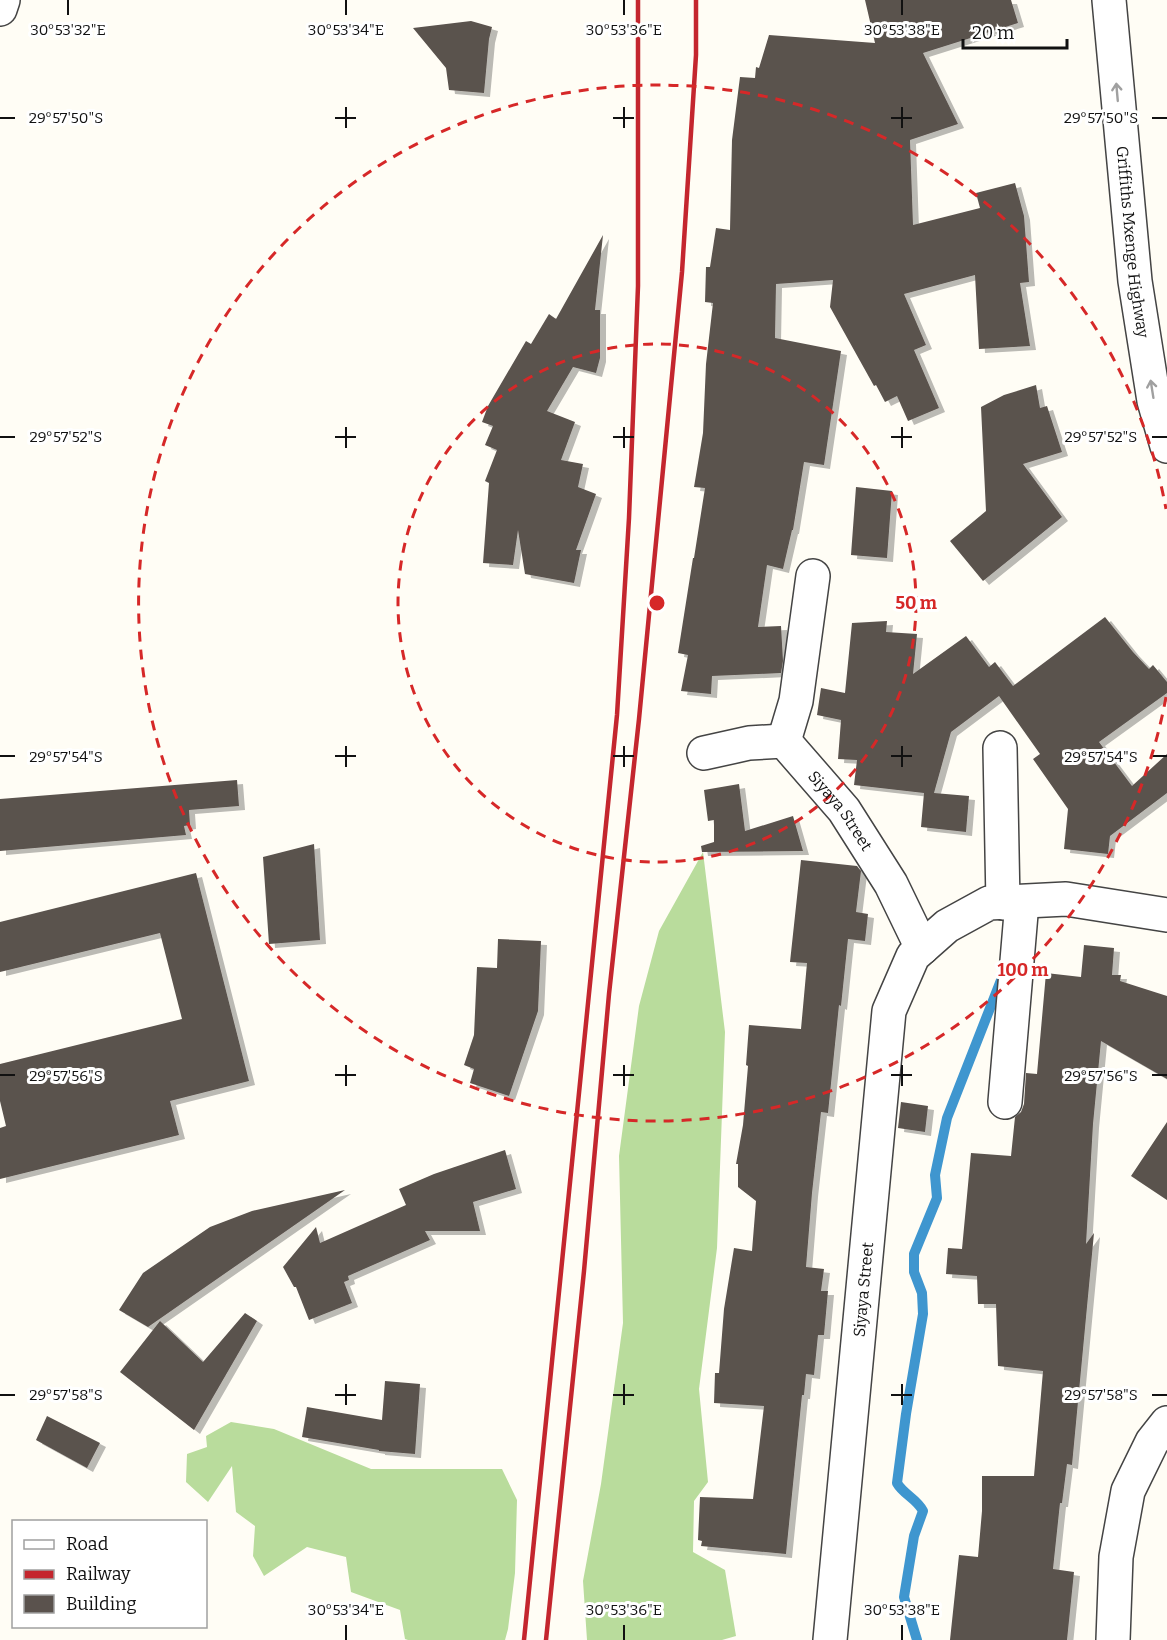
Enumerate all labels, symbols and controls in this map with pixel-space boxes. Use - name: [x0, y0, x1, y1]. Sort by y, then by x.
- scale bar: [963, 12, 1066, 50]
- text: 30°53'32"E: [30, 21, 106, 39]
- text: 30°53'34"E: [308, 21, 384, 39]
- text: 30°53'36"E: [586, 21, 662, 39]
- text: 30°53'38"E: [864, 21, 940, 39]
- text: 20 m: [972, 22, 1014, 44]
- one-way arrow: [1112, 82, 1123, 102]
- text: 29°57'50"S: [29, 109, 103, 127]
- text: 29°57'50"S: [1064, 109, 1138, 127]
- street label: Griffiths Mxenge Highway: [1113, 145, 1153, 340]
- one-way arrow: [1146, 380, 1157, 400]
- text: 29°57'52"S: [30, 428, 102, 446]
- text: 29°57'52"S: [1065, 428, 1137, 446]
- text: 50 m: [895, 592, 937, 614]
- centre of rings: [647, 593, 667, 613]
- text: 29°57'54"S: [29, 748, 103, 766]
- text: 29°57'54"S: [1064, 748, 1138, 766]
- street label: Siyaya Street: [804, 767, 876, 854]
- text: 100 m: [997, 959, 1049, 981]
- text: 29°57'56"S: [29, 1067, 103, 1085]
- text: 29°57'56"S: [1064, 1067, 1138, 1085]
- street label: Siyaya Street: [849, 1241, 877, 1338]
- text: 29°57'58"S: [29, 1386, 103, 1404]
- text: 29°57'58"S: [1064, 1386, 1138, 1404]
- legend: [12, 1520, 207, 1628]
- text: Road: [66, 1533, 109, 1555]
- text: Railway: [66, 1563, 131, 1585]
- text: Building: [66, 1593, 137, 1615]
- text: 30°53'34"E: [308, 1601, 384, 1619]
- text: 30°53'36"E: [586, 1601, 662, 1619]
- text: 30°53'38"E: [864, 1601, 940, 1619]

